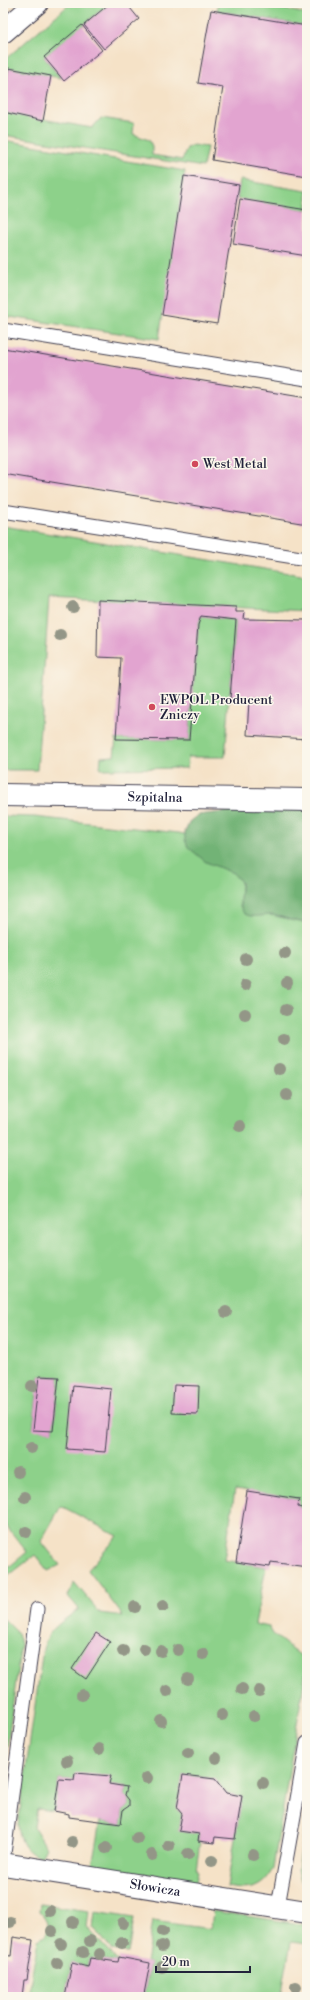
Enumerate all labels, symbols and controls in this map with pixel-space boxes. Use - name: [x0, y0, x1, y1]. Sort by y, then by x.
- place label: West Metal: [202, 456, 267, 472]
- marker: West Metal: [190, 459, 200, 469]
- place label: EWPOL Producent Zniczy: [160, 692, 273, 723]
- marker: EWPOL Producent Zniczy: [147, 702, 157, 712]
- street label: Szpitalna: [127, 789, 183, 806]
- street label: Słowicza: [129, 1876, 182, 1900]
- scale bar: [156, 1948, 250, 1974]
- text: 20 m: [162, 1955, 190, 1970]

